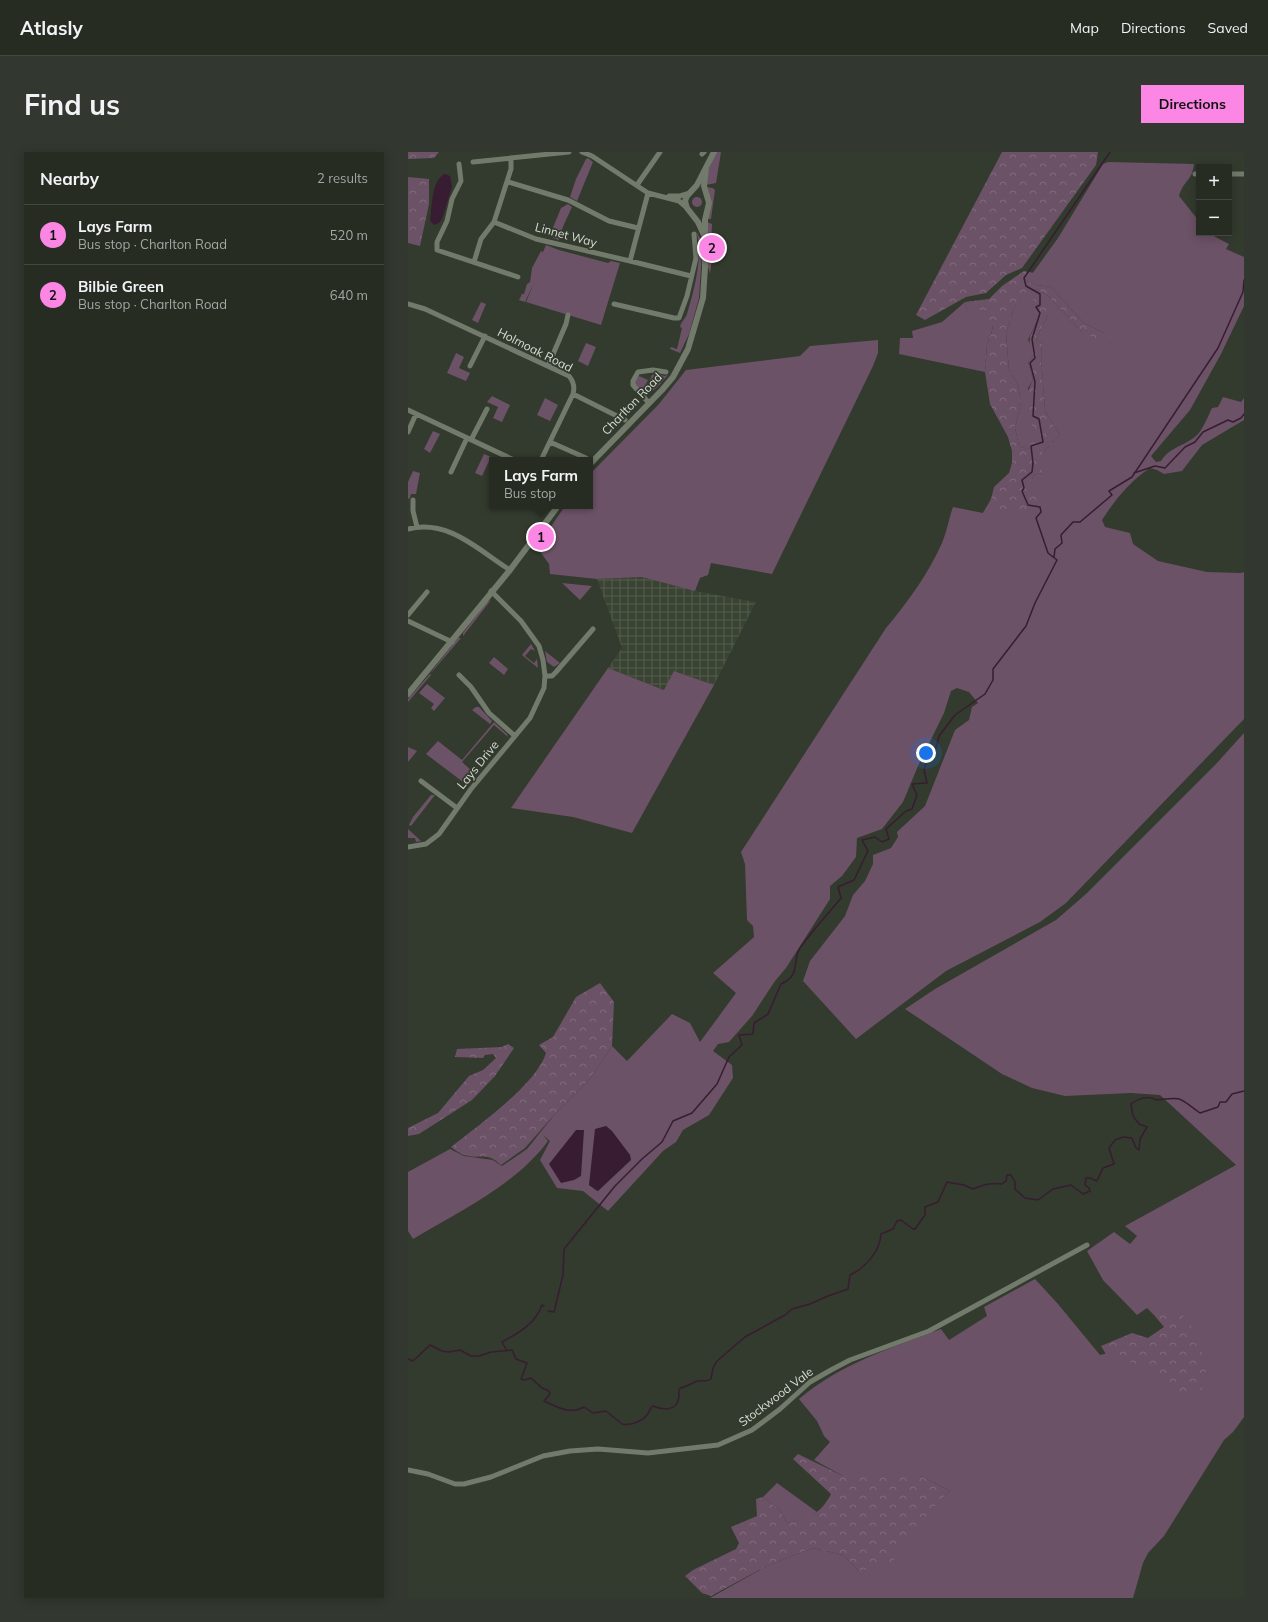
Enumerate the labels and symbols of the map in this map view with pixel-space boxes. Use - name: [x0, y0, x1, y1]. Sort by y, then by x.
- street label: Linnet Way: [534, 219, 599, 250]
- pin: 2: [699, 233, 725, 263]
- street label: Holmoak Road: [495, 324, 575, 375]
- street label: Charlton Road: [598, 370, 665, 438]
- pin: 1: [528, 522, 554, 552]
- street label: Lays Drive: [454, 737, 502, 792]
- your location: [916, 743, 936, 763]
- street label: Stockwood Vale: [736, 1364, 816, 1429]

